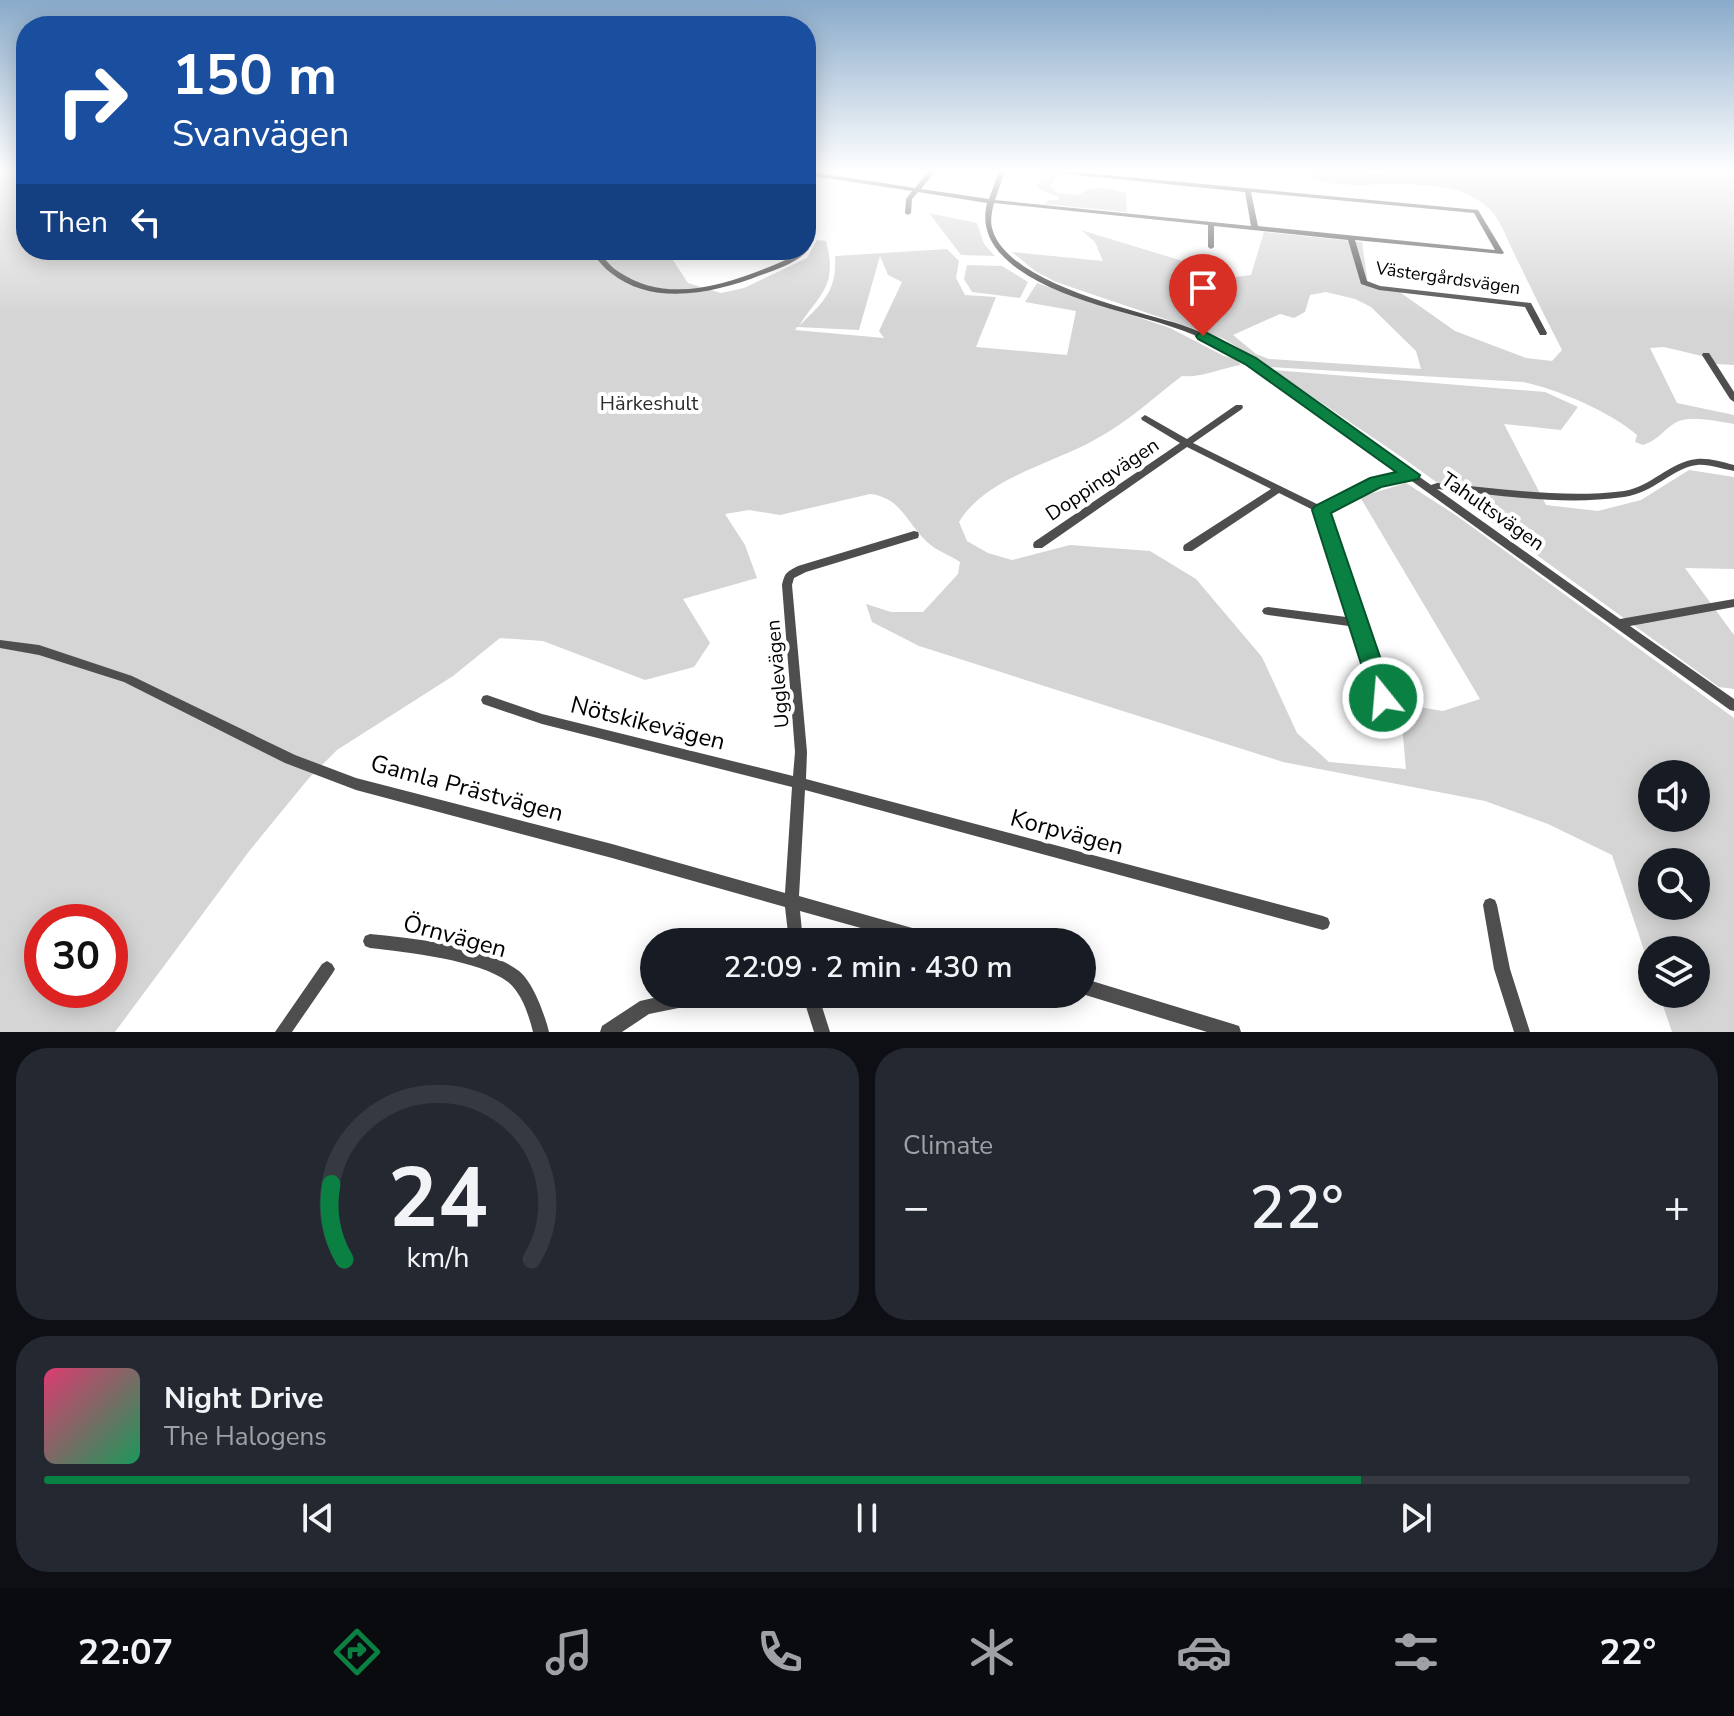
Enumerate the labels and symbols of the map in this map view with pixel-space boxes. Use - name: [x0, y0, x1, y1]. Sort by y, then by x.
- pin: [1169, 254, 1237, 336]
- street label: Västergårdsvägen: [1373, 256, 1522, 300]
- park label: Härkeshult: [600, 390, 699, 417]
- street label: Doppingvägen: [1040, 431, 1164, 527]
- street label: Tahultsvägen: [1436, 466, 1550, 557]
- street label: Ugglevägen: [759, 619, 796, 729]
- position arrow: [1341, 656, 1425, 740]
- street label: Nötskikevägen: [567, 688, 729, 758]
- street label: Gamla Prästvägen: [367, 747, 567, 829]
- street label: Korpvägen: [1007, 802, 1127, 862]
- speed limit sign: 30: [24, 904, 128, 1008]
- street label: Örnvägen: [400, 907, 510, 965]

